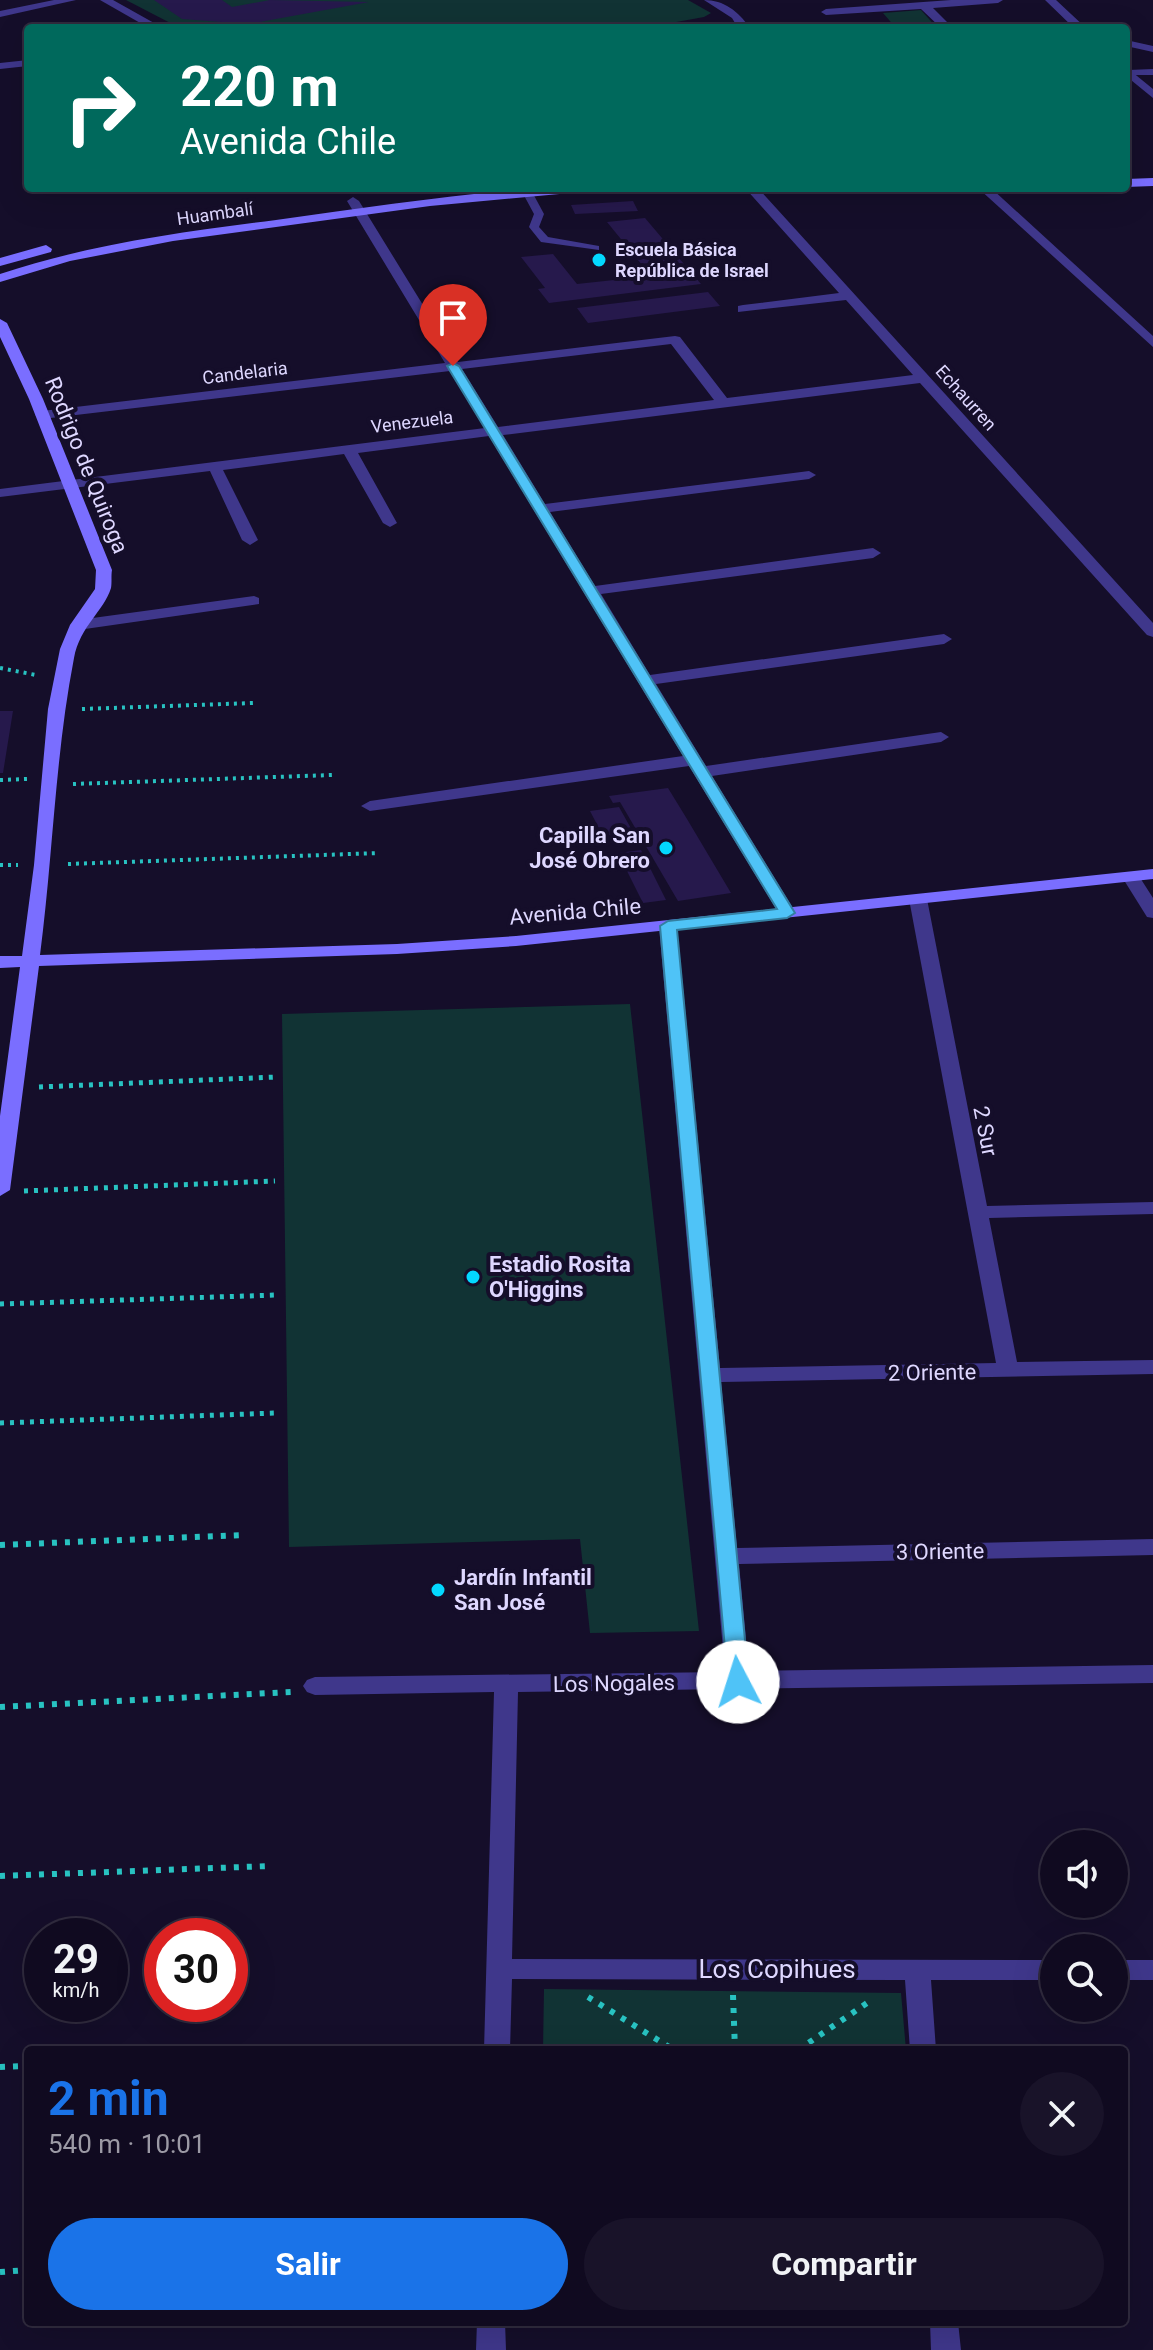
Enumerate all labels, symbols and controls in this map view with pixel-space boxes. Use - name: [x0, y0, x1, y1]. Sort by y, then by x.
- text: 220 m: [180, 54, 339, 120]
- icon: right: [48, 56, 152, 160]
- text: Avenida Chile: [180, 121, 396, 163]
- street label: Huambalí: [175, 198, 255, 229]
- place label: Escuela Básica República de Israel: [615, 239, 769, 281]
- marker: Escuela Básica República de Israel: [590, 251, 608, 269]
- pin: [419, 284, 487, 366]
- icon: arrive: [431, 296, 475, 340]
- street label: Candelaria: [201, 357, 289, 388]
- street label: Echaurren: [932, 361, 1001, 435]
- street label: Rodrigo de Quiroga: [40, 373, 133, 557]
- street label: Venezuela: [370, 406, 454, 437]
- place label: Capilla San José Obrero: [529, 823, 650, 873]
- marker: Capilla San José Obrero: [657, 839, 675, 857]
- street label: Avenida Chile: [508, 893, 642, 930]
- street label: 2 Sur: [968, 1104, 1003, 1159]
- place label: Estadio Rosita O'Higgins: [489, 1252, 631, 1302]
- marker: Estadio Rosita O'Higgins: [464, 1268, 482, 1286]
- street label: 2 Oriente: [888, 1359, 976, 1386]
- street label: 3 Oriente: [896, 1538, 984, 1565]
- place label: Jardín Infantil San José: [454, 1565, 592, 1615]
- marker: Jardín Infantil San José: [429, 1581, 447, 1599]
- position arrow: [696, 1640, 780, 1724]
- street label: Los Nogales: [553, 1670, 675, 1697]
- map controls: [1040, 1830, 1128, 2022]
- button: sound: [1040, 1830, 1128, 1918]
- speed limit sign: 30: [144, 1918, 248, 2022]
- button: search: [1040, 1934, 1128, 2022]
- text: 29: [53, 1936, 99, 1983]
- street label: Los Copihues: [698, 1954, 856, 1984]
- text: km/h: [53, 1978, 99, 2002]
- text: 2 min: [48, 2070, 169, 2127]
- button: close: [1020, 2072, 1104, 2156]
- text: 540 m · 10:01: [48, 2129, 206, 2159]
- button: Salir: [48, 2218, 568, 2310]
- button: Compartir: [584, 2218, 1104, 2310]

